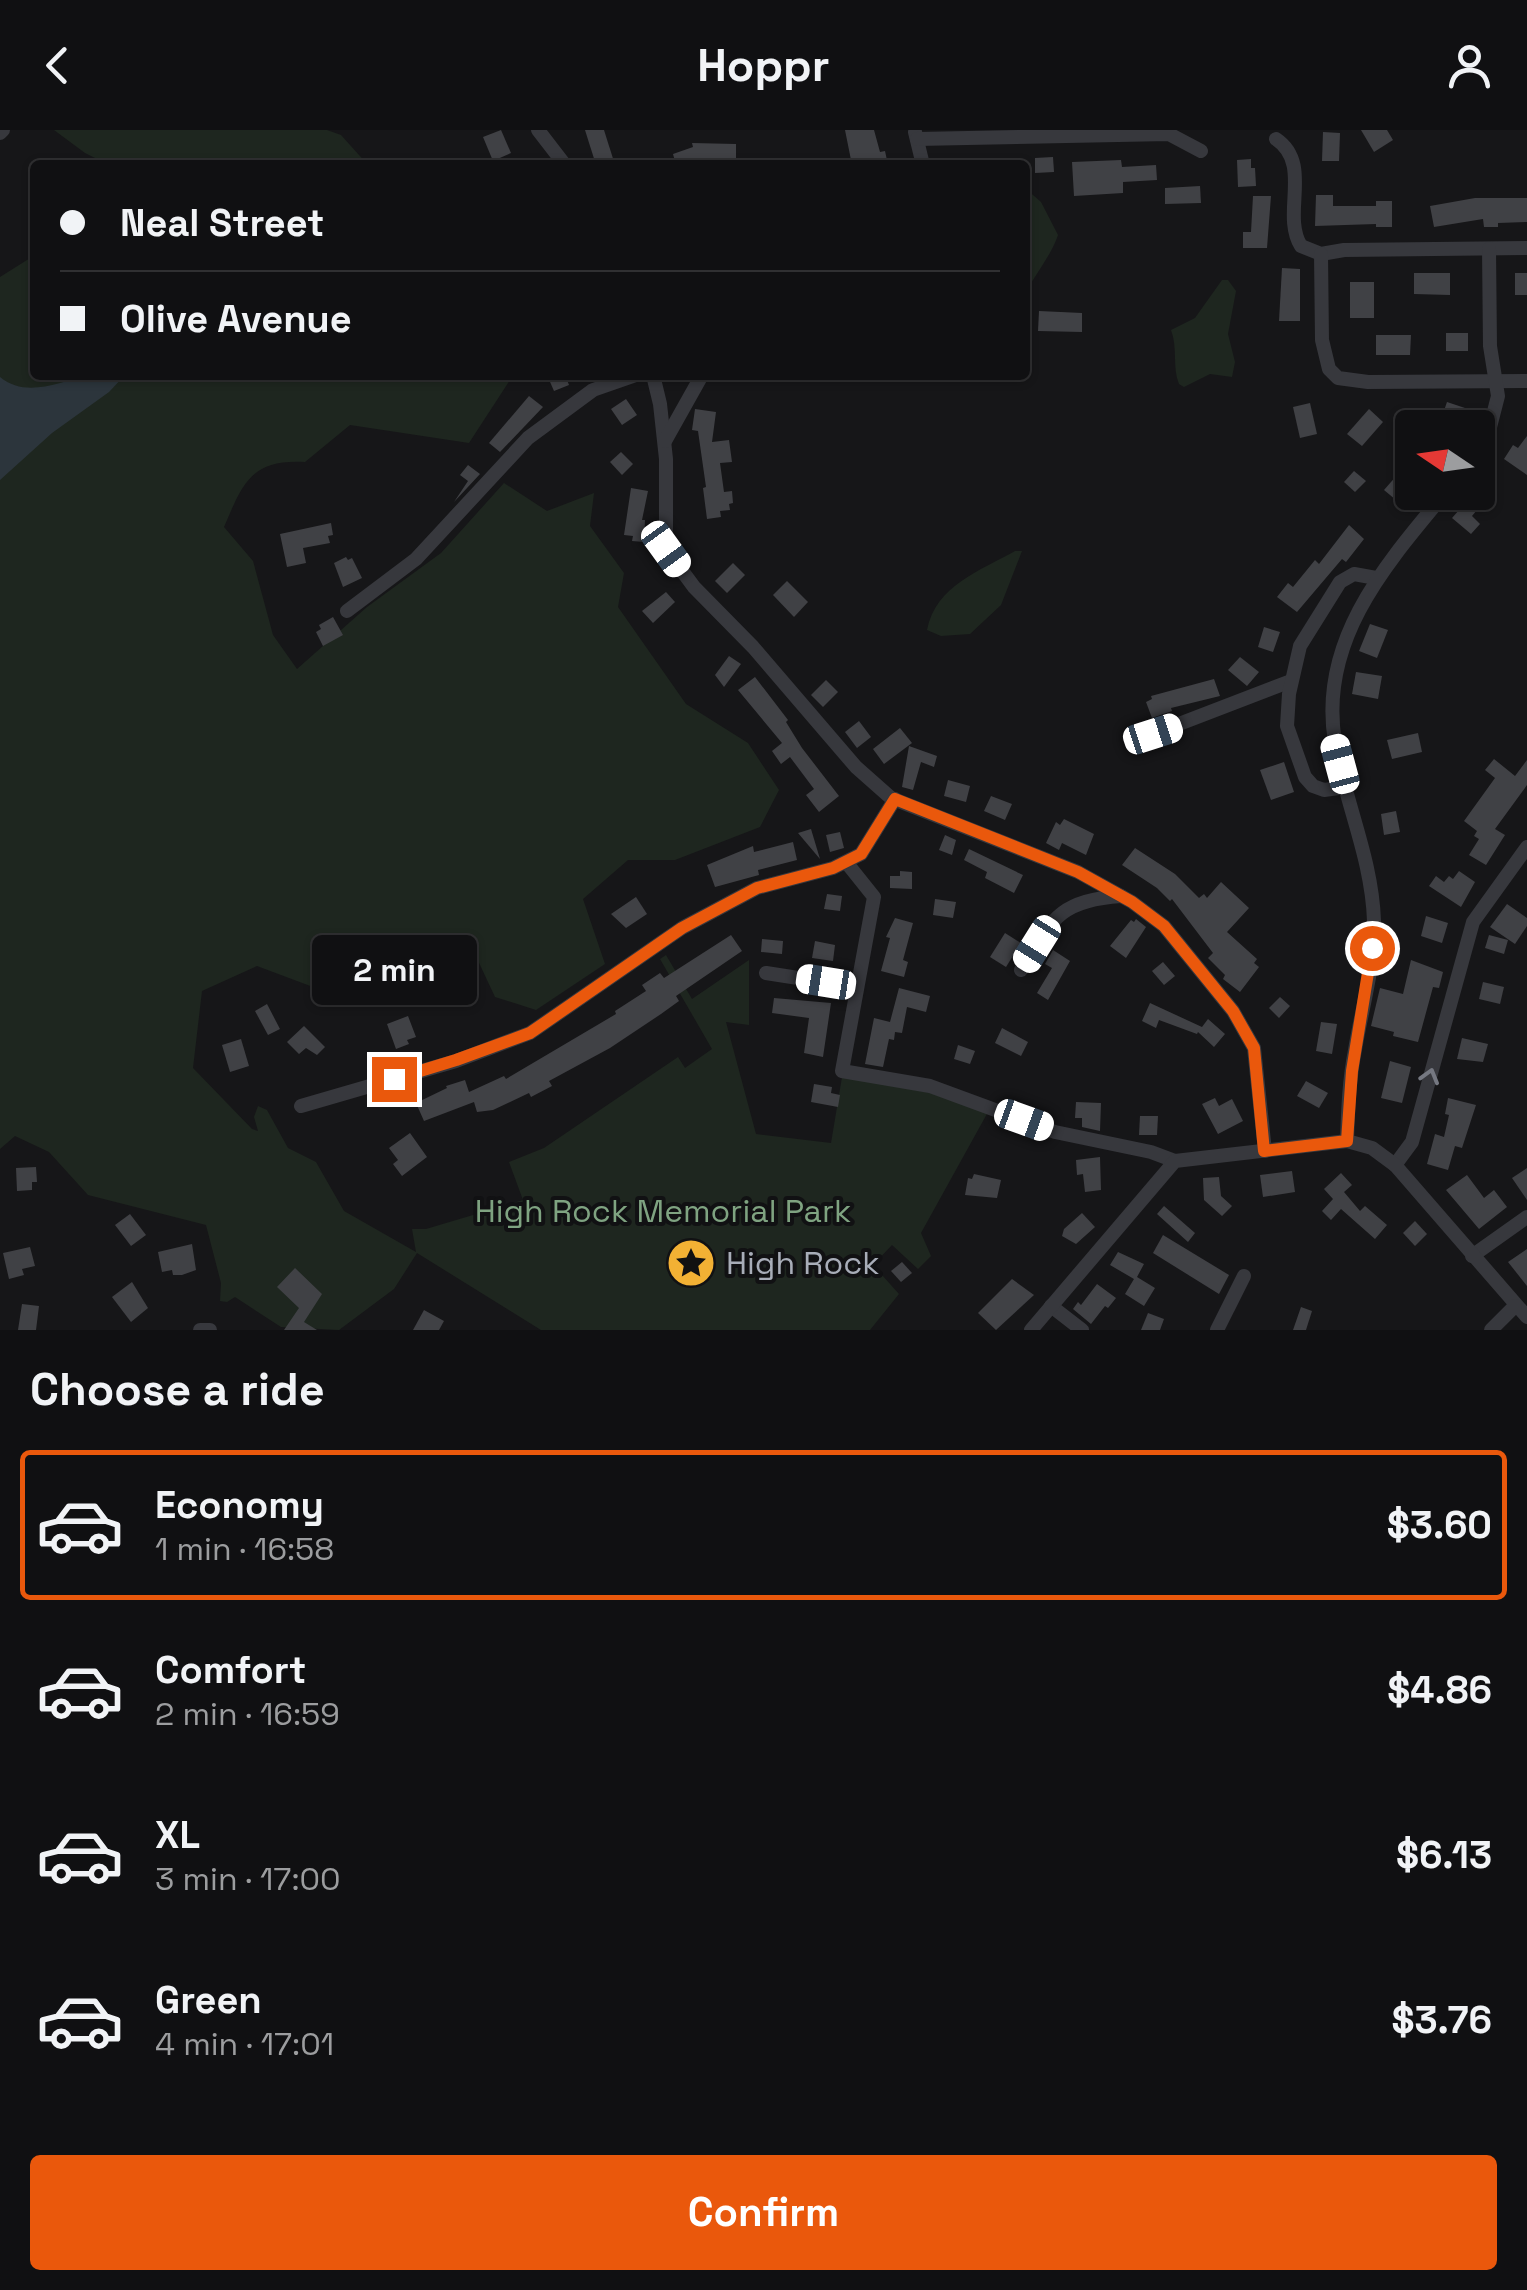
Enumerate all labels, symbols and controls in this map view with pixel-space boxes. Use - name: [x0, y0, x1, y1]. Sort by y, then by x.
- text: Hoppr: [697, 37, 830, 94]
- icon: back: [30, 38, 85, 93]
- icon: person: [1442, 38, 1497, 93]
- text: Neal Street: [120, 199, 324, 247]
- text: Olive Avenue: [120, 295, 352, 343]
- north arrow: [1395, 410, 1495, 510]
- map controls: [1395, 410, 1495, 510]
- car: [636, 516, 696, 582]
- car: [1120, 710, 1186, 758]
- car: [1318, 731, 1362, 797]
- car: [1008, 911, 1066, 977]
- route start: [1350, 926, 1395, 971]
- callout: 2 min: [312, 934, 476, 1004]
- text: 2 min: [353, 950, 436, 990]
- car: [794, 962, 858, 1002]
- route end: [372, 1057, 417, 1102]
- one-way arrow: [1419, 1068, 1440, 1085]
- car: [991, 1096, 1057, 1144]
- park label: High Rock Memorial Park: [475, 1191, 851, 1231]
- place icon: High Rock: [665, 1237, 717, 1289]
- place label: High Rock: [726, 1243, 880, 1283]
- text: Choose a ride: [30, 1361, 325, 1418]
- icon: car: [35, 1480, 125, 1570]
- text: Economy: [155, 1481, 324, 1529]
- text: $3.60: [1387, 1501, 1492, 1549]
- text: 1 min · 16:58: [155, 1529, 334, 1569]
- icon: car: [35, 1645, 125, 1735]
- text: Comfort: [155, 1646, 306, 1694]
- text: $4.86: [1387, 1666, 1492, 1714]
- text: 2 min · 16:59: [155, 1694, 340, 1734]
- icon: car: [35, 1810, 125, 1900]
- text: XL: [155, 1811, 200, 1859]
- text: $6.13: [1396, 1831, 1492, 1879]
- text: 3 min · 17:00: [155, 1859, 341, 1899]
- icon: car: [35, 1975, 125, 2065]
- text: Green: [155, 1976, 262, 2024]
- text: $3.76: [1391, 1996, 1492, 2044]
- text: 4 min · 17:01: [155, 2024, 334, 2064]
- button: Confirm: [30, 2155, 1497, 2270]

